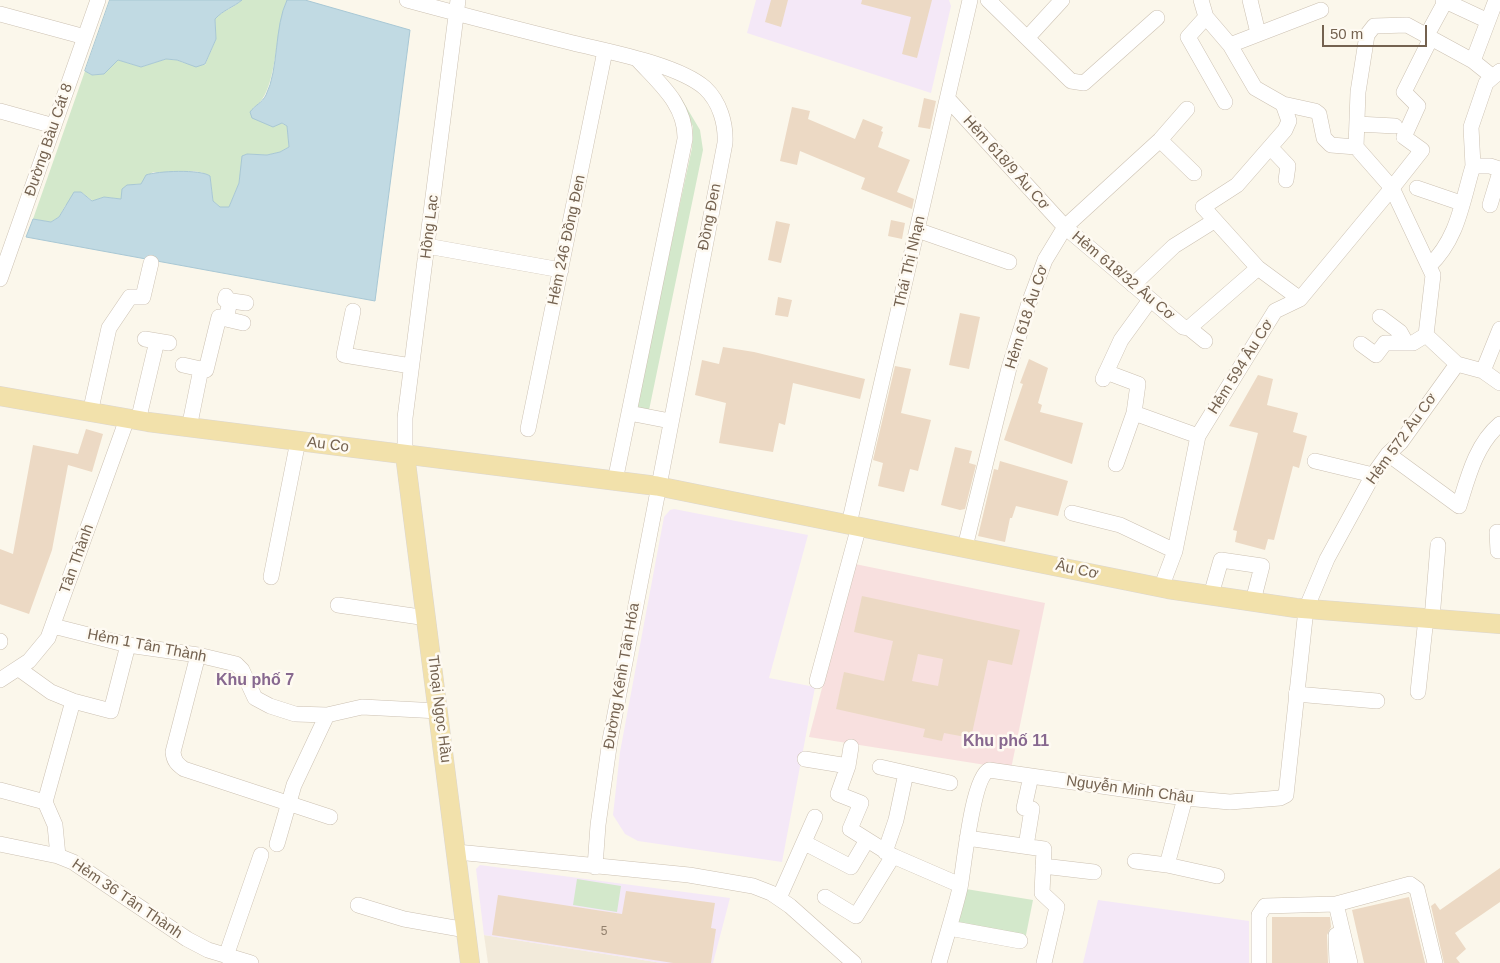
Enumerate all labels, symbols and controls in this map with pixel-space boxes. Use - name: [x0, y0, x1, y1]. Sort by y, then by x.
- scale bar: [1325, 15, 1430, 47]
- text: 50 m: [1330, 25, 1363, 42]
- street label: Đường Bàu Cát 8: [21, 81, 77, 199]
- street label: Hẻm 618/9 Âu Cơ: [959, 112, 1053, 214]
- street label: Hẻm 246 Đồng Đen: [544, 173, 590, 307]
- street label: Đồng Đen: [695, 182, 725, 252]
- street label: Hồng Lạc: [417, 194, 443, 260]
- street label: Thái Thị Nhạn: [891, 214, 929, 310]
- street label: Hẻm 618/32 Âu Cơ: [1068, 228, 1178, 324]
- street label: Hẻm 618 Âu Cơ: [1002, 263, 1052, 371]
- street label: Hẻm 594 Âu Cơ: [1205, 316, 1277, 418]
- street label: Hẻm 572 Âu Cơ: [1363, 390, 1441, 488]
- street label: Au Co: [306, 434, 350, 456]
- street label: Tân Thành: [56, 522, 98, 596]
- street label: Âu Cơ: [1054, 557, 1100, 583]
- street label: Đường Kênh Tân Hóa: [600, 601, 644, 751]
- street label: Hẻm 1 Tân Thành: [86, 626, 208, 666]
- street label: Thoại Ngọc Hầu: [423, 654, 455, 764]
- district label: Khu phố 7: [216, 671, 294, 691]
- district label: Khu phố 11: [963, 732, 1049, 752]
- street label: Nguyễn Minh Châu: [1065, 772, 1195, 808]
- street label: Hẻm 36 Tân Thành: [68, 855, 186, 943]
- house number: 5: [601, 925, 607, 939]

